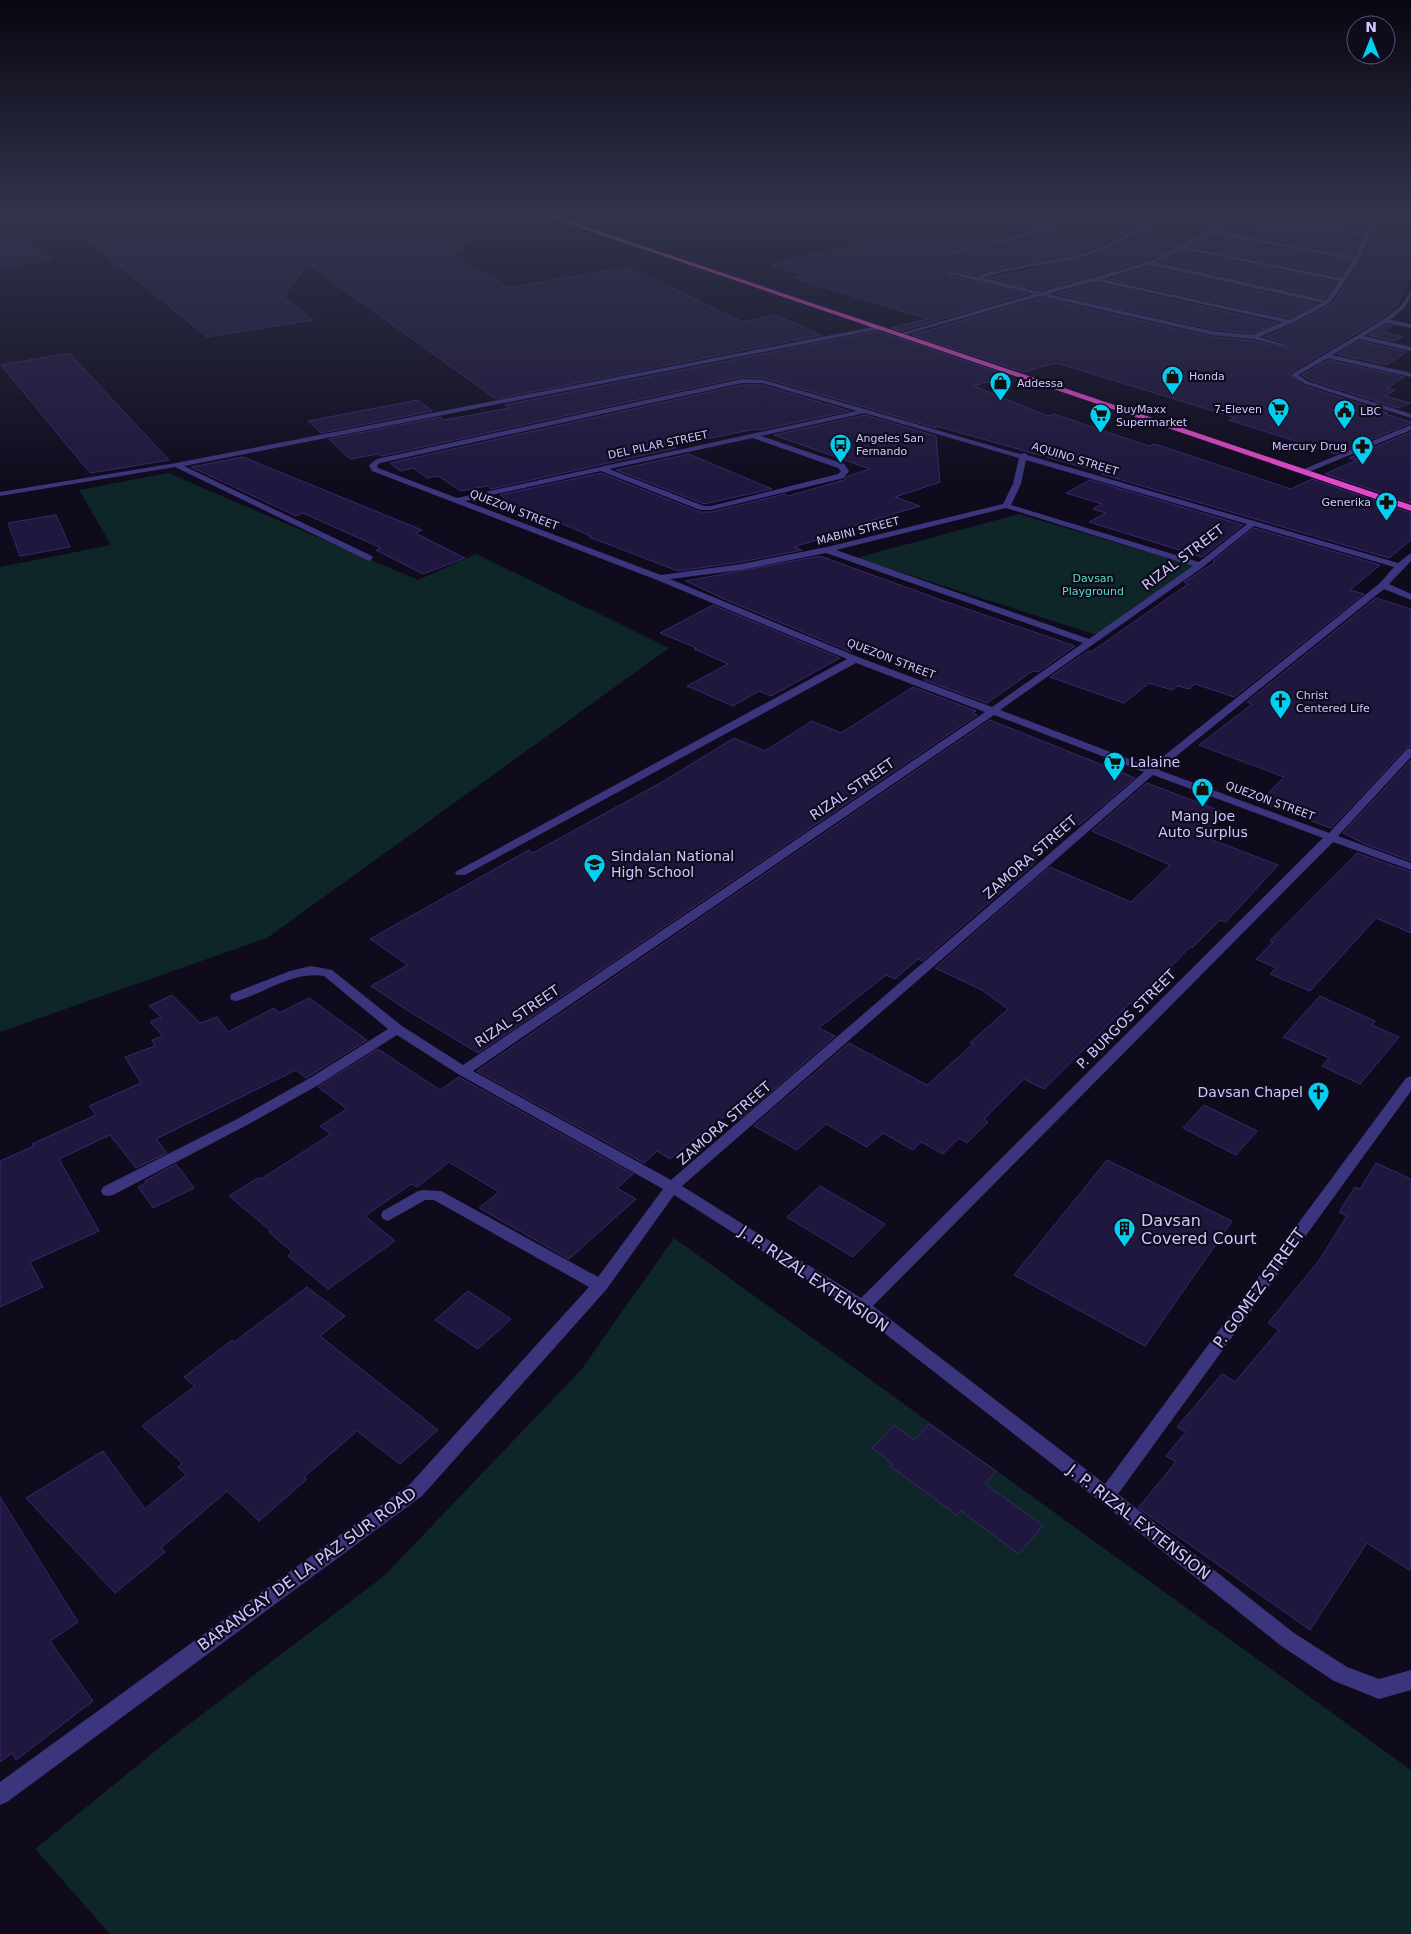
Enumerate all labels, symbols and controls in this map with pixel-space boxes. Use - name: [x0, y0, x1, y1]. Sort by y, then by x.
- north arrow: [1346, 15, 1396, 65]
- text: N: [1365, 19, 1377, 35]
- shop icon: Honda: [1161, 364, 1185, 395]
- place label: Honda: [1189, 370, 1225, 383]
- shop icon: Addessa: [989, 371, 1013, 402]
- place label: Addessa: [1017, 377, 1063, 390]
- supermarket icon: 7-Eleven: [1266, 397, 1290, 428]
- public building icon: LBC: [1332, 399, 1356, 430]
- supermarket icon: BuyMaxx Supermarket: [1088, 403, 1112, 434]
- place label: BuyMaxx Supermarket: [1116, 403, 1188, 429]
- place label: 7-Eleven: [1214, 403, 1262, 416]
- place label: LBC: [1360, 405, 1381, 418]
- street label: DEL PILAR STREET: [607, 428, 709, 462]
- bus stop icon: Angeles San Fernando: [828, 432, 852, 463]
- place label: Angeles San Fernando: [856, 432, 924, 458]
- pharmacy icon: Mercury Drug: [1351, 434, 1375, 465]
- street label: AQUINO STREET: [1030, 440, 1120, 478]
- place label: Mercury Drug: [1272, 440, 1347, 453]
- street label: QUEZON STREET: [468, 487, 560, 533]
- pharmacy icon: Generika: [1375, 490, 1399, 521]
- place label: Generika: [1321, 496, 1371, 509]
- street label: MABINI STREET: [815, 514, 901, 548]
- street label: RIZAL STREET: [1139, 521, 1228, 593]
- park label: Davsan Playground: [1062, 572, 1124, 598]
- street label: QUEZON STREET: [845, 636, 937, 682]
- church icon: Christ Centered Life: [1268, 689, 1292, 720]
- place label: Christ Centered Life: [1296, 689, 1370, 715]
- supermarket icon: Lalaine: [1102, 750, 1126, 781]
- place label: Lalaine: [1130, 754, 1180, 770]
- street label: RIZAL STREET: [807, 755, 898, 823]
- shop icon: Mang Joe Auto Surplus: [1191, 776, 1215, 807]
- street label: QUEZON STREET: [1224, 779, 1316, 823]
- place label: Mang Joe Auto Surplus: [1158, 808, 1248, 840]
- street label: ZAMORA STREET: [980, 812, 1080, 902]
- place label: Sindalan National High School: [611, 848, 734, 880]
- school or university icon: Sindalan National High School: [583, 852, 607, 883]
- street label: P. BURGOS STREET: [1073, 966, 1179, 1072]
- street label: RIZAL STREET: [472, 982, 563, 1050]
- street label: ZAMORA STREET: [674, 1078, 774, 1168]
- church icon: Davsan Chapel: [1307, 1080, 1331, 1111]
- place label: Davsan Chapel: [1198, 1084, 1303, 1100]
- place label: Davsan Covered Court: [1141, 1211, 1257, 1248]
- building icon: Davsan Covered Court: [1113, 1217, 1137, 1248]
- street label: J. P. RIZAL EXTENSION: [735, 1221, 892, 1336]
- street label: P. GOMEZ STREET: [1209, 1224, 1309, 1352]
- street label: J. P. RIZAL EXTENSION: [1063, 1460, 1214, 1584]
- street label: BARANGAY DE LA PAZ SUR ROAD: [194, 1483, 420, 1655]

